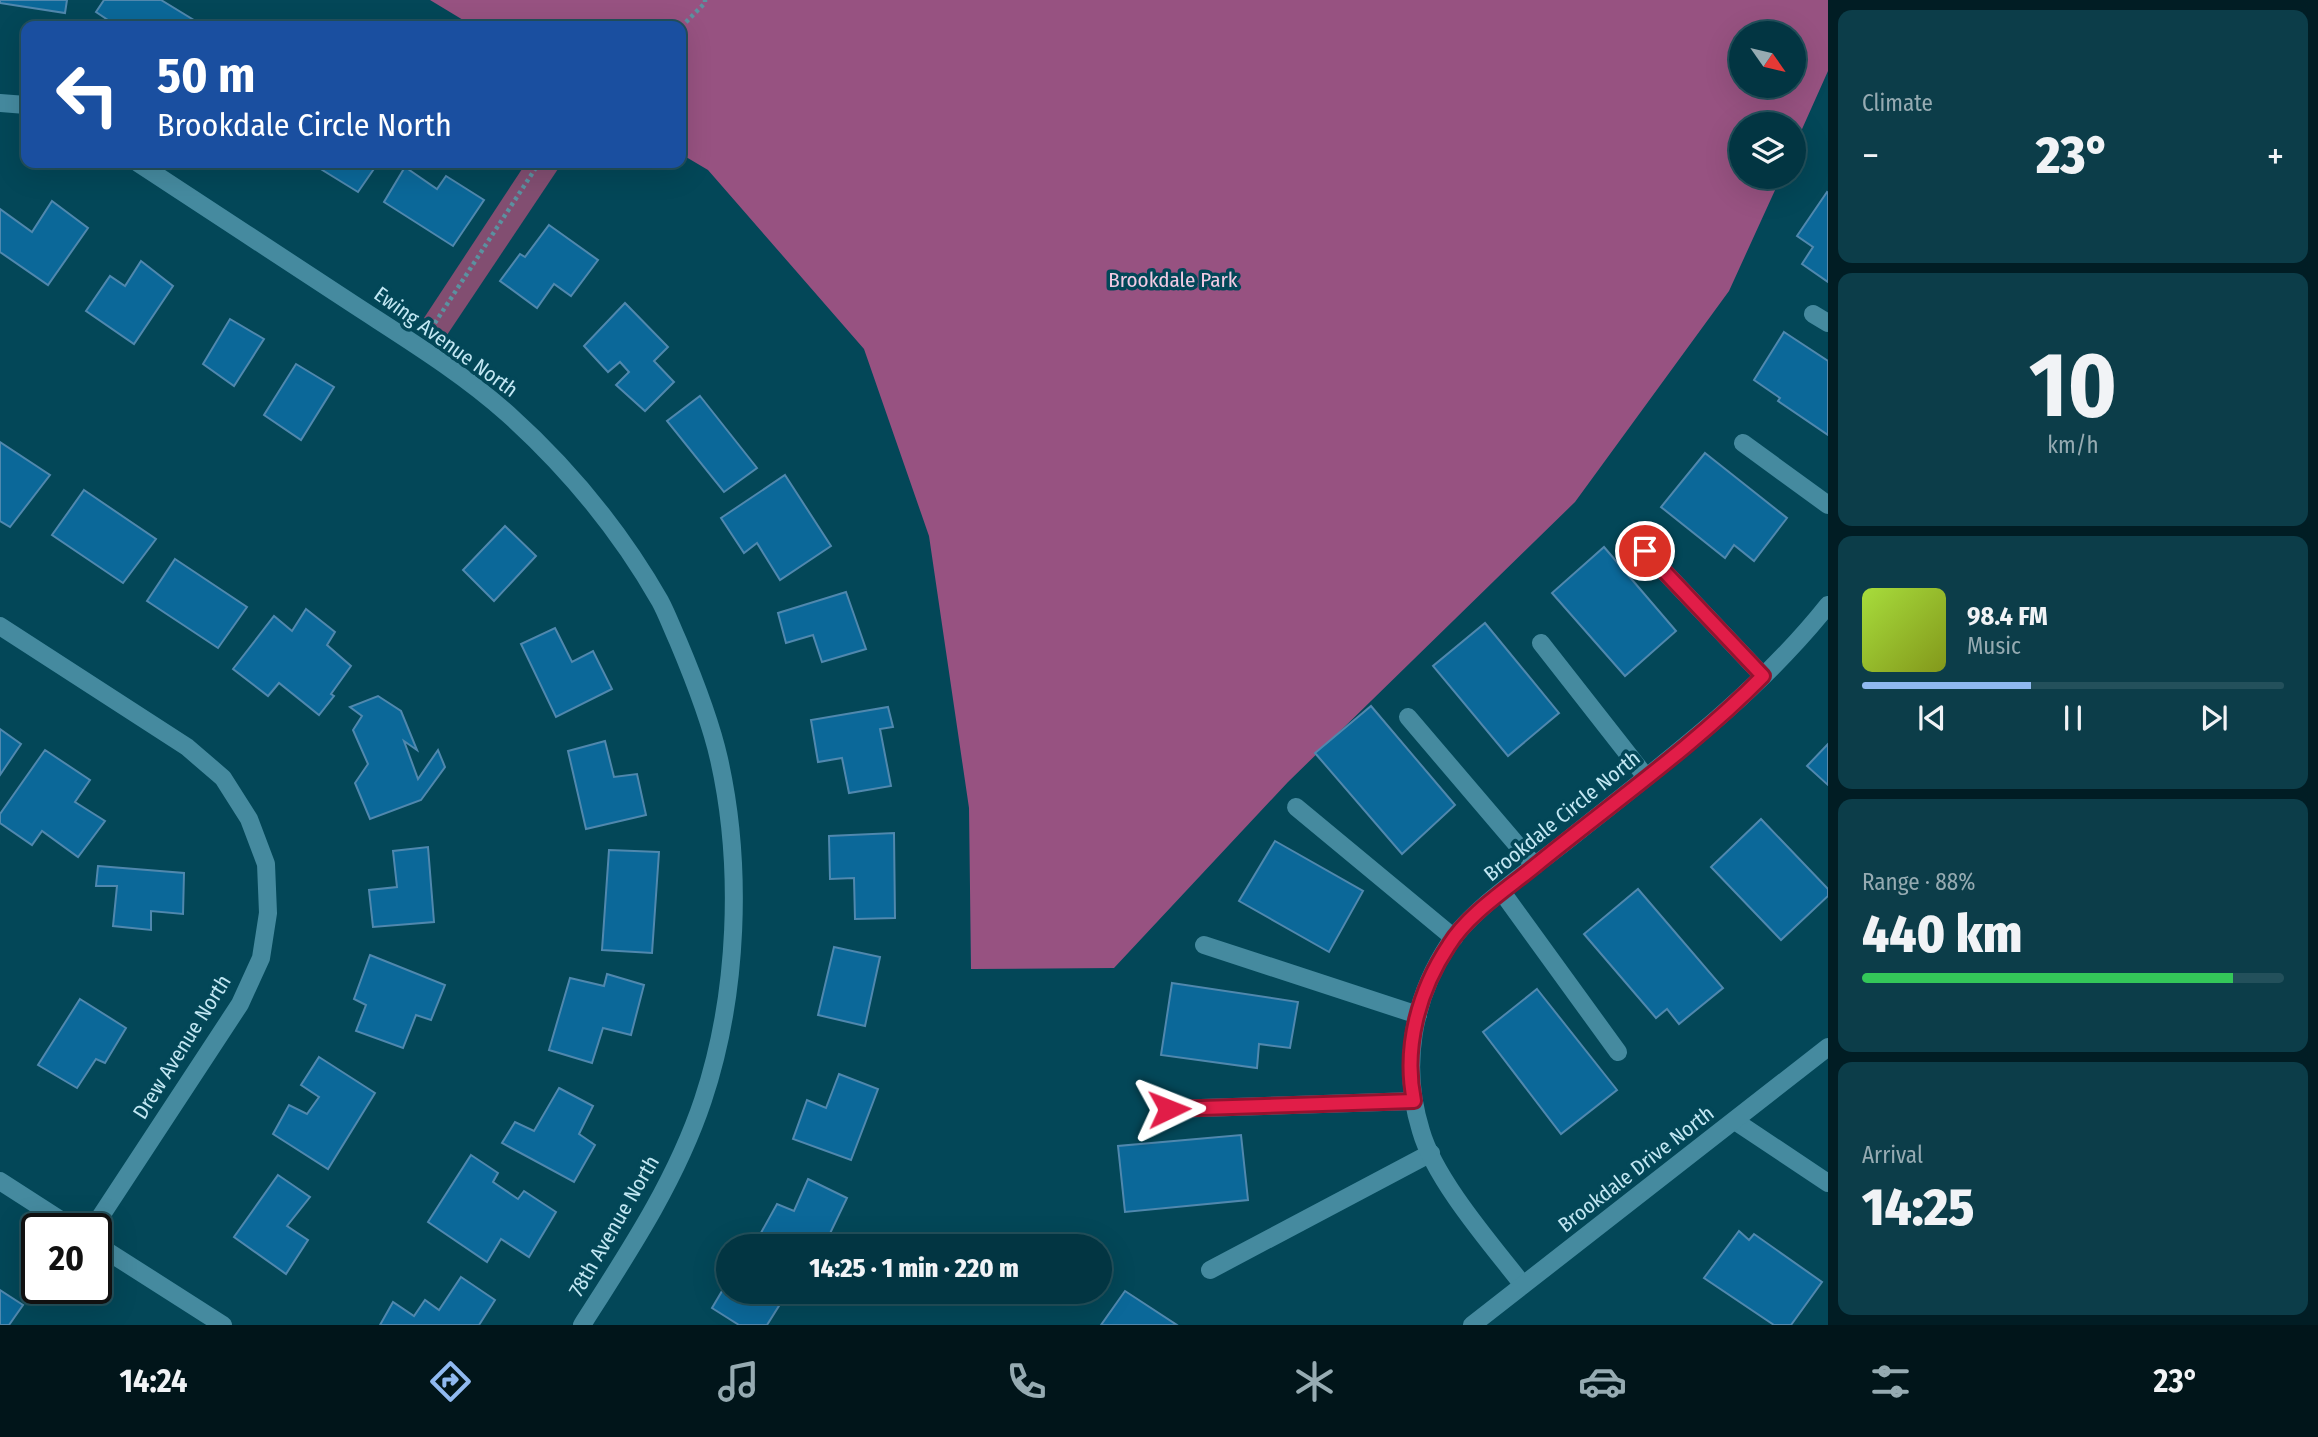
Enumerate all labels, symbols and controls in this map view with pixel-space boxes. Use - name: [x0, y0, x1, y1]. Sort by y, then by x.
- north arrow: [1729, 21, 1806, 98]
- map controls: [1729, 21, 1806, 189]
- text: 50 m: [157, 46, 255, 105]
- icon: left: [42, 49, 133, 140]
- text: Climate: [1862, 89, 1933, 117]
- text: Brookdale Circle North: [157, 106, 452, 144]
- button: layers: [1729, 112, 1806, 189]
- text: 23°: [2036, 124, 2110, 187]
- text: −: [1862, 133, 1879, 179]
- text: +: [2267, 133, 2284, 179]
- park label: Brookdale Park: [1108, 267, 1238, 293]
- street label: Ewing Avenue North: [369, 281, 523, 403]
- text: 10: [2029, 331, 2117, 440]
- text: km/h: [2047, 431, 2099, 459]
- pin: [1615, 521, 1675, 581]
- icon: arrive: [1626, 532, 1664, 570]
- text: 98.4 FM: [1967, 601, 2048, 632]
- text: Music: [1967, 632, 2021, 660]
- icon: previous: [1913, 699, 1951, 737]
- icon: pause: [2054, 699, 2092, 737]
- icon: next: [2195, 699, 2233, 737]
- street label: Brookdale Circle North: [1479, 745, 1645, 887]
- text: Range · 88%: [1862, 868, 1975, 896]
- text: 440 km: [1862, 903, 2022, 966]
- street label: Drew Avenue North: [127, 970, 237, 1124]
- position arrow: [1132, 1072, 1206, 1146]
- street label: Brookdale Drive North: [1553, 1100, 1719, 1238]
- text: Arrival: [1862, 1141, 1923, 1169]
- street label: 78th Avenue North: [563, 1151, 665, 1301]
- text: 14:25: [1862, 1176, 1974, 1239]
- speed limit sign: 20: [21, 1213, 112, 1304]
- text: 14:25 · 1 min · 220 m: [809, 1253, 1019, 1284]
- icon: directions: [426, 1357, 475, 1406]
- icon: music: [714, 1357, 763, 1406]
- icon: phone: [1002, 1357, 1051, 1406]
- icon: climate: [1290, 1357, 1339, 1406]
- icon: car: [1578, 1357, 1627, 1406]
- icon: filters: [1866, 1357, 1915, 1406]
- text: 14:24: [119, 1362, 187, 1400]
- text: 23°: [2154, 1362, 2199, 1400]

